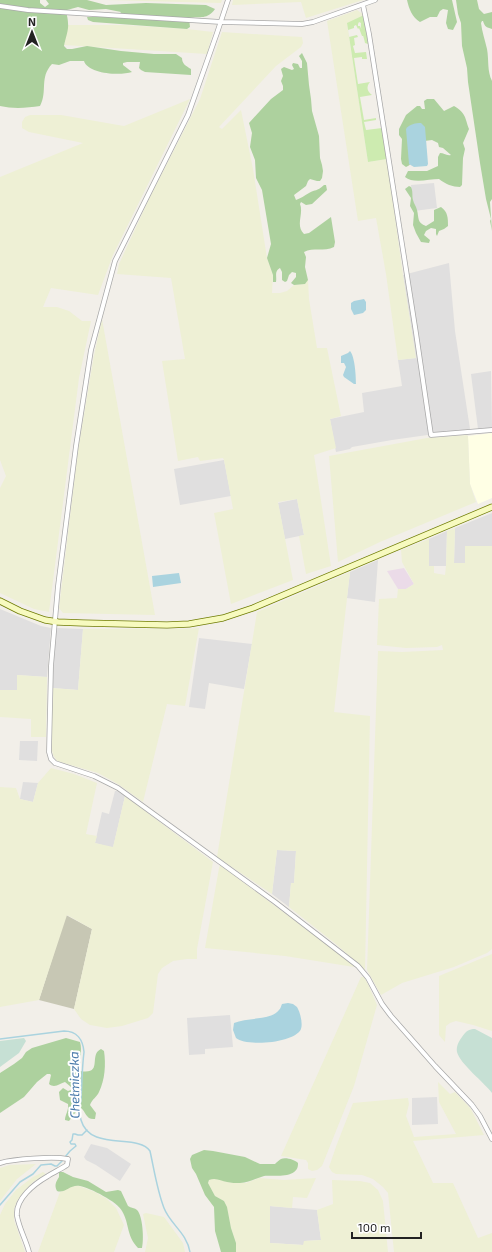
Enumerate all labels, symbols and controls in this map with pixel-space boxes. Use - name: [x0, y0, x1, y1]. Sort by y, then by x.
- north arrow: [12, 12, 52, 52]
- text: N: [28, 15, 36, 28]
- water label: Chełmiczka: [65, 1051, 83, 1119]
- scale bar: [352, 1214, 421, 1240]
- text: 100 m: [358, 1220, 390, 1234]

